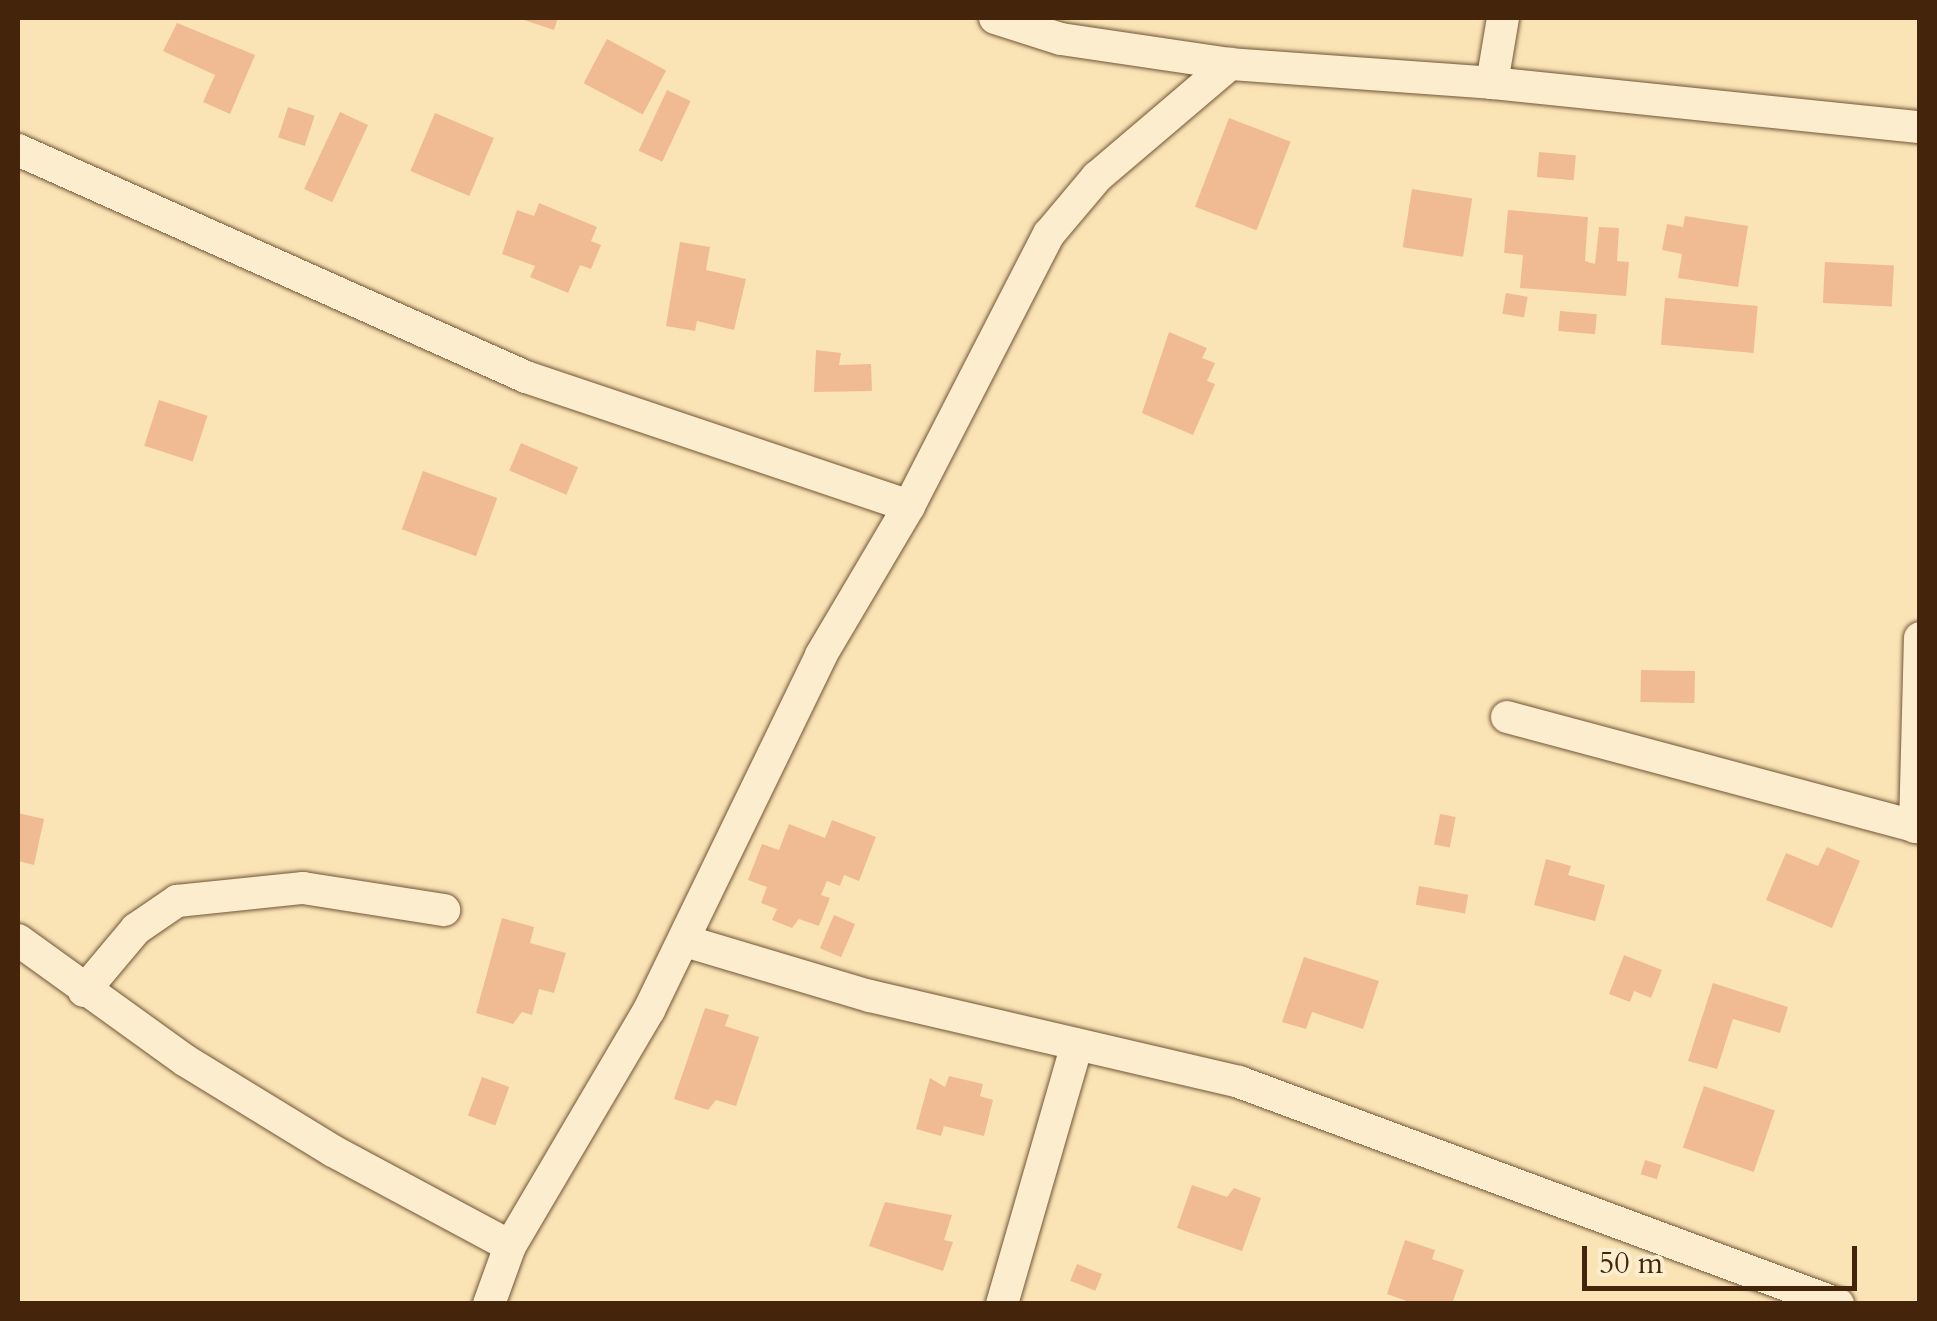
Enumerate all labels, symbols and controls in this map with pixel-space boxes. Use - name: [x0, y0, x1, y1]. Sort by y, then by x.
- scale bar: [1587, 1226, 1862, 1288]
- text: 50 m: [1599, 1243, 1663, 1284]

